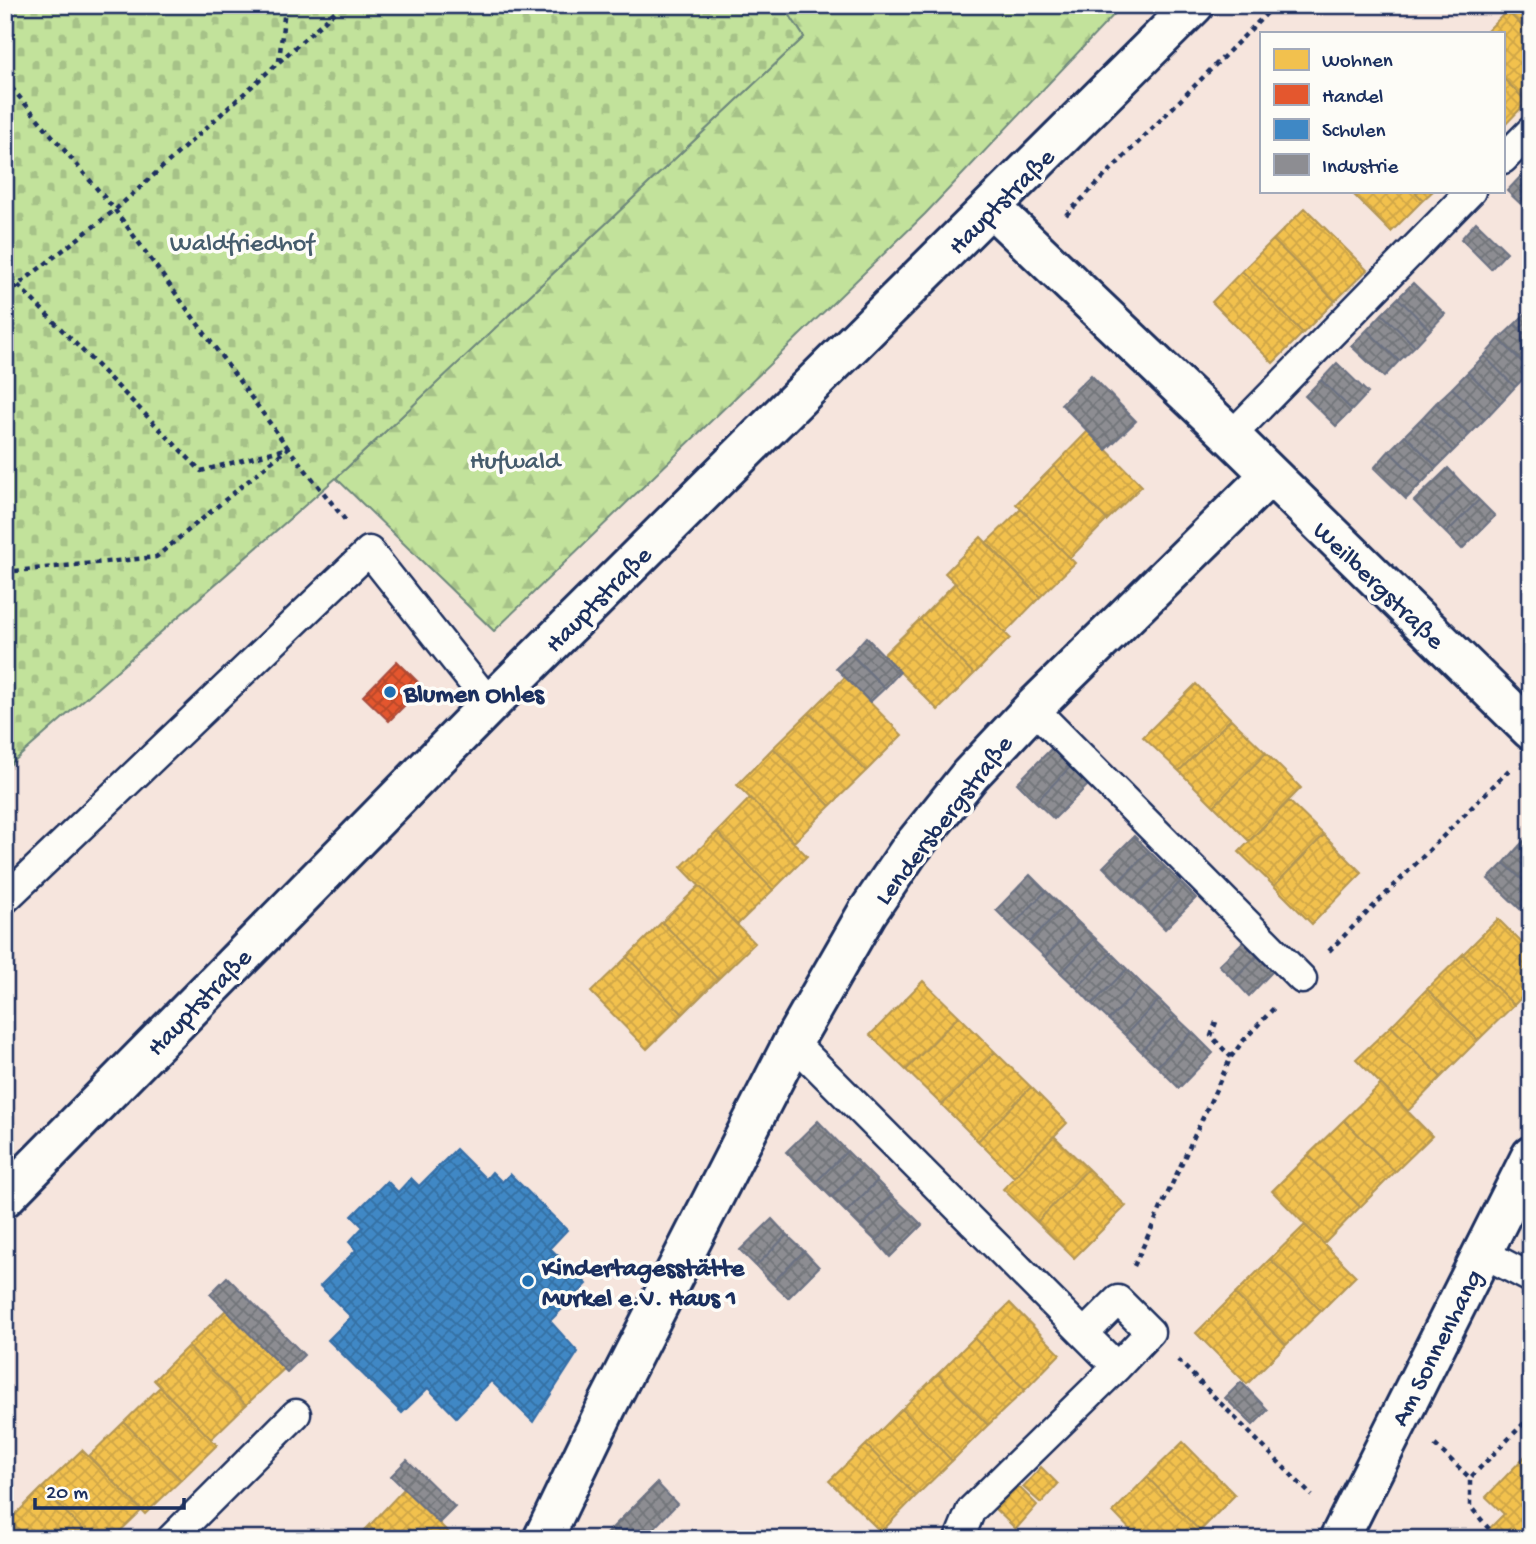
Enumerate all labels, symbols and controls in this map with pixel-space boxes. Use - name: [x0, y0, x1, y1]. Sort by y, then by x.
- legend: [1260, 32, 1504, 192]
- text: Wohnen: [1322, 50, 1393, 75]
- text: Handel: [1322, 86, 1383, 111]
- text: Schulen: [1322, 120, 1385, 145]
- street label: Hauptstraße: [943, 143, 1063, 263]
- text: Industrie: [1322, 156, 1399, 181]
- park label: Waldfriedhof: [170, 230, 316, 261]
- park label: Hufwald: [470, 448, 562, 479]
- street label: Weilbergstraße: [1305, 517, 1450, 658]
- street label: Hauptstraße: [540, 541, 660, 661]
- place label: Blumen Ohles: [403, 681, 545, 712]
- marker: Blumen Ohles: [382, 684, 398, 700]
- street label: Lendersbergstraße: [870, 730, 1022, 913]
- street label: Hauptstraße: [142, 943, 261, 1065]
- place label: Kindertagesstätte Murkel e.V. Haus 1: [541, 1255, 746, 1316]
- street label: Am Sonnenhang: [1386, 1266, 1492, 1432]
- marker: Kindertagesstätte Murkel e.V. Haus 1: [520, 1273, 536, 1289]
- scale bar: [35, 1467, 184, 1511]
- text: 20 m: [46, 1482, 88, 1507]

